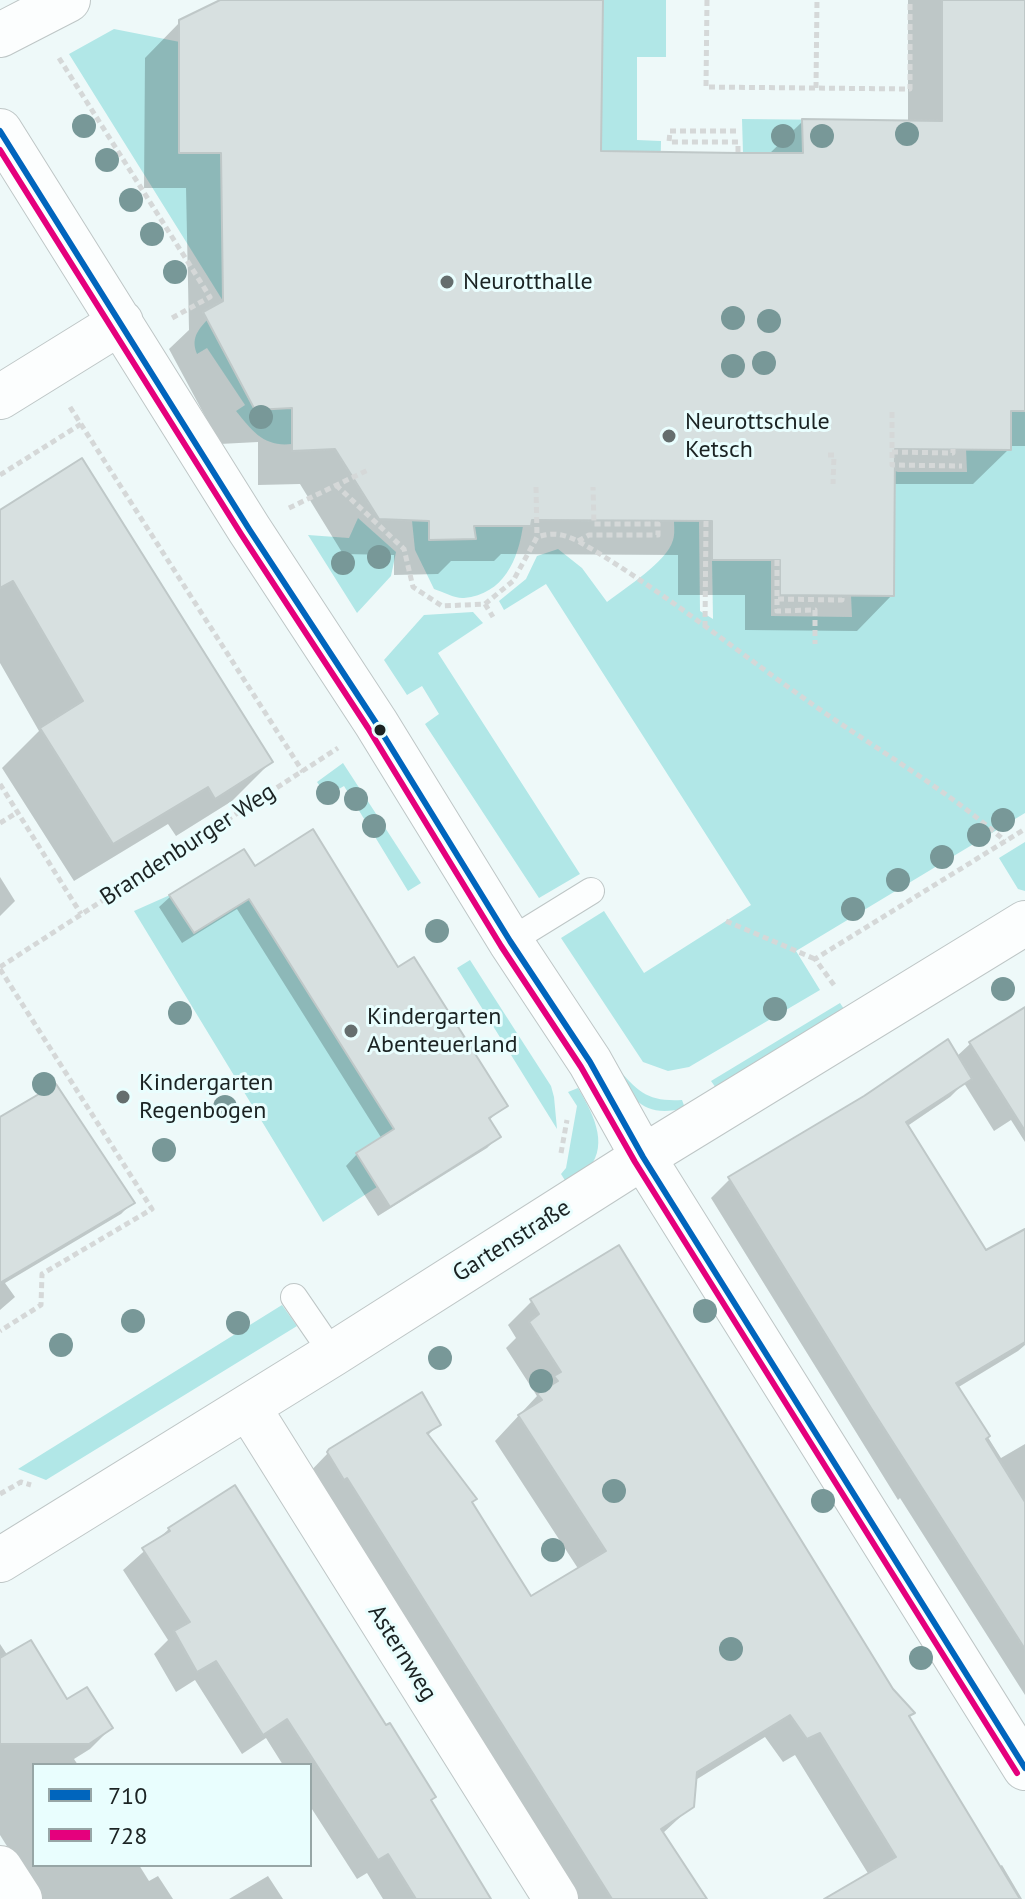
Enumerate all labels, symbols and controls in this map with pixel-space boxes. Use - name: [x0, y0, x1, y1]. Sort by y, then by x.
- place label: Neurotthalle: [463, 268, 593, 296]
- marker: Neurotthalle: [438, 273, 456, 291]
- place label: Neurottschule Ketsch: [685, 408, 830, 464]
- marker: Neurottschule Ketsch: [660, 427, 678, 445]
- unlabelled marker: [372, 722, 388, 738]
- street label: Brandenburger Weg: [95, 778, 281, 912]
- place label: Kindergarten Abenteuerland: [367, 1003, 518, 1059]
- marker: Kindergarten Abenteuerland: [342, 1022, 360, 1040]
- place label: Kindergarten Regenbogen: [139, 1069, 273, 1125]
- marker: Kindergarten Regenbogen: [114, 1088, 132, 1106]
- street label: Gartenstraße: [448, 1193, 576, 1289]
- street label: Asternweg: [361, 1600, 443, 1706]
- legend: [32, 1763, 312, 1867]
- text: 710: [108, 1780, 147, 1811]
- text: 728: [108, 1820, 147, 1851]

